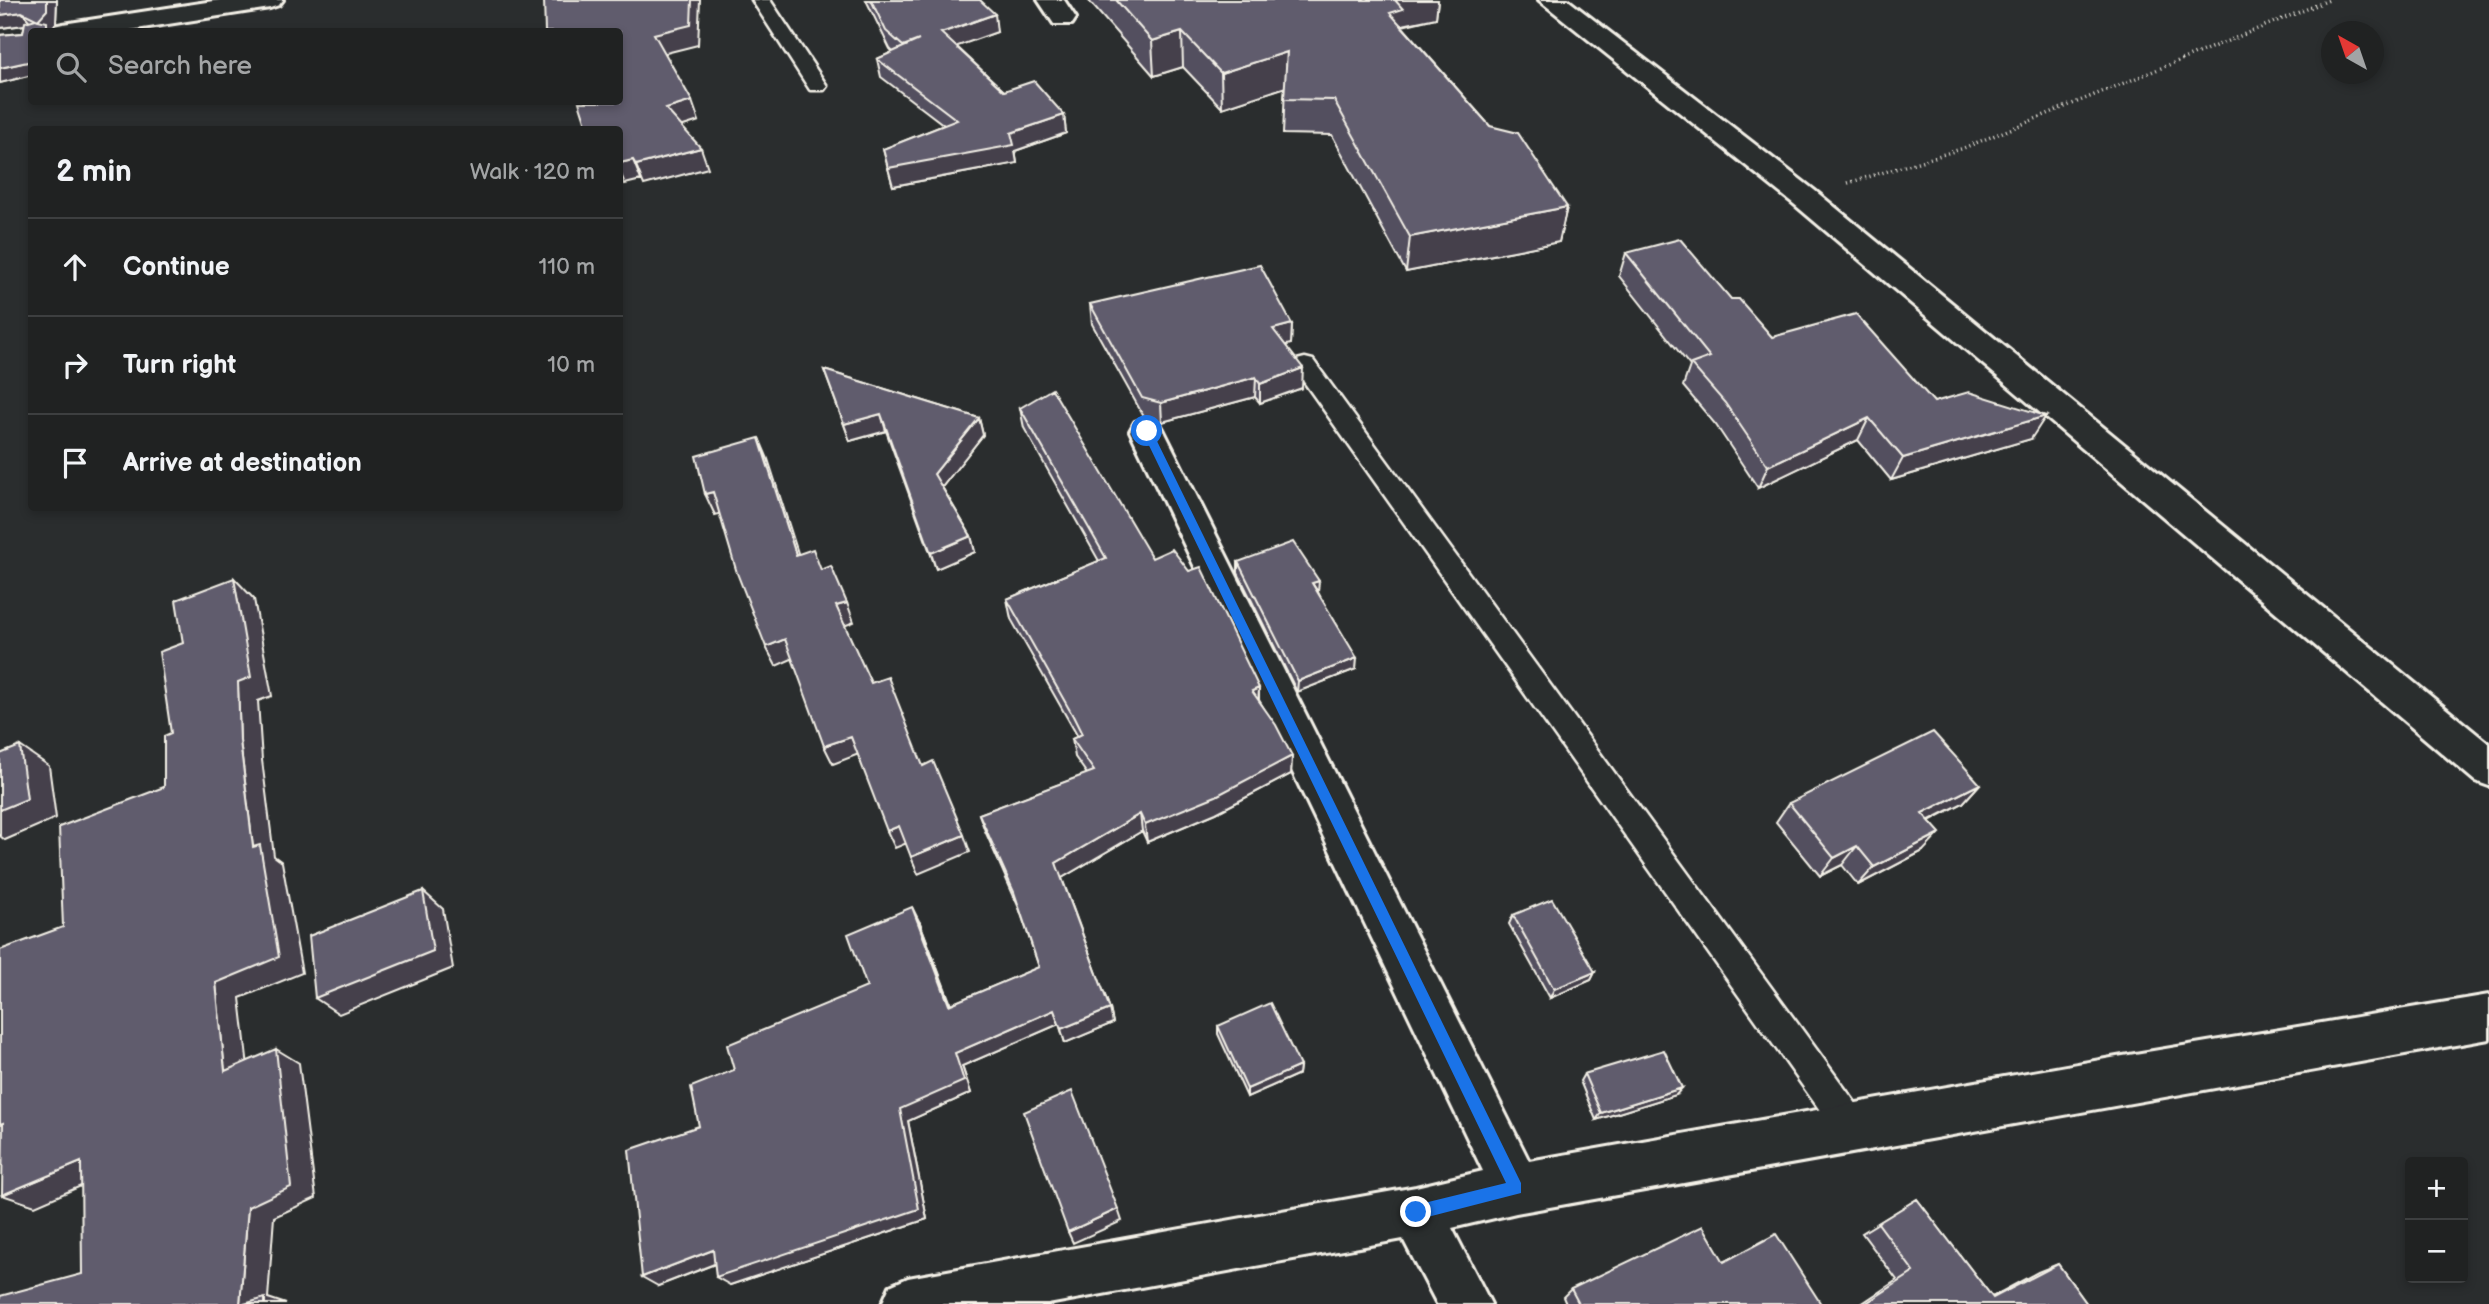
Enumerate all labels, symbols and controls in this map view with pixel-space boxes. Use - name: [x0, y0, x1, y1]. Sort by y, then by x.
- north arrow: [2321, 21, 2384, 84]
- search box: [28, 28, 623, 105]
- icon: search: [52, 48, 90, 86]
- text: Search here: [108, 51, 252, 82]
- text: 2 min: [56, 154, 132, 190]
- text: Walk · 120 m: [470, 158, 595, 186]
- icon: ahead: [56, 248, 94, 286]
- text: Continue: [123, 252, 230, 283]
- text: 110 m: [538, 253, 595, 281]
- icon: right: [56, 346, 94, 384]
- text: Turn right: [123, 350, 236, 381]
- text: 10 m: [547, 351, 595, 379]
- route start: [1131, 415, 1162, 446]
- icon: arrive: [56, 444, 94, 482]
- text: Arrive at destination: [123, 448, 362, 479]
- map controls: [2405, 1157, 2468, 1283]
- button: +: [2405, 1157, 2468, 1220]
- route end: [1400, 1196, 1431, 1227]
- button: −: [2405, 1220, 2468, 1283]

